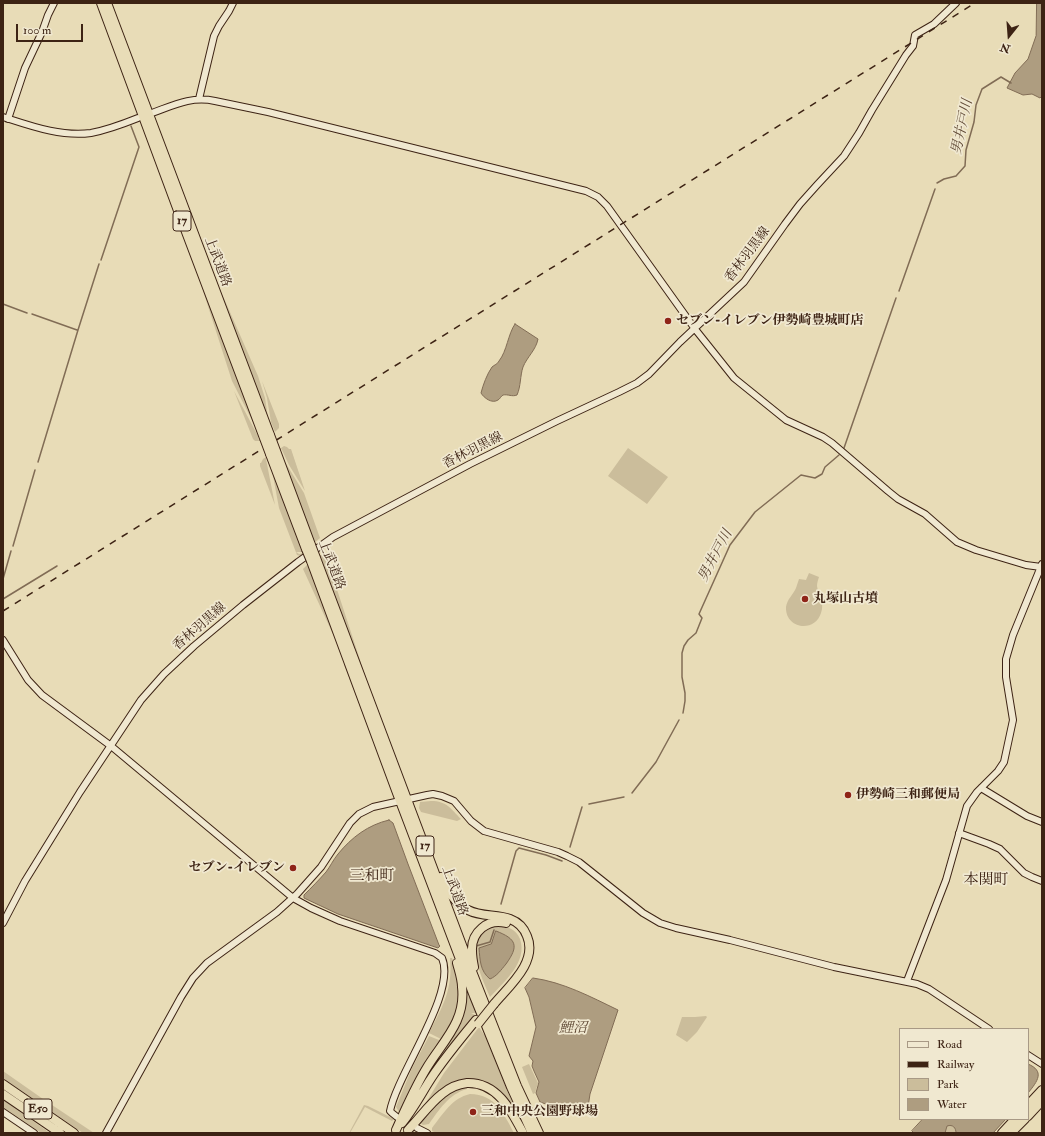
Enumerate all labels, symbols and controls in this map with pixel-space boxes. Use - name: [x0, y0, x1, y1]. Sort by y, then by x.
- scale bar: [18, 16, 85, 42]
- north arrow: [989, 16, 1029, 56]
- text: 100 m: [23, 23, 51, 38]
- text: N: [999, 40, 1012, 56]
- water label: 男井戸川: [949, 98, 977, 156]
- road number: 17: [173, 211, 191, 231]
- street label: 香林羽黒線: [722, 224, 774, 286]
- street label: 上武道路: [200, 235, 234, 289]
- place label: セブン-イレブン伊勢崎豊城町店: [676, 313, 863, 329]
- marker: セブン-イレブン伊勢崎豊城町店: [663, 316, 673, 326]
- street label: 香林羽黒線: [441, 429, 505, 473]
- water label: 男井戸川: [695, 527, 737, 585]
- street label: 上武道路: [314, 538, 348, 592]
- place label: 丸塚山古墳: [813, 591, 878, 607]
- marker: 丸塚山古墳: [800, 594, 810, 604]
- street label: 香林羽黒線: [170, 600, 230, 654]
- place label: 伊勢崎三和郵便局: [856, 787, 960, 803]
- marker: 伊勢崎三和郵便局: [843, 790, 853, 800]
- road number: 17: [416, 836, 434, 856]
- place label: セブン-イレブン: [189, 860, 285, 876]
- marker: セブン-イレブン: [288, 863, 298, 873]
- street label: 上武道路: [438, 864, 470, 918]
- district label: 三和町: [350, 868, 394, 886]
- district label: 本関町: [964, 872, 1008, 890]
- water label: 鯉沼: [559, 1021, 587, 1037]
- legend: [899, 1028, 1029, 1120]
- text: Road: [937, 1037, 962, 1052]
- text: Railway: [937, 1057, 974, 1072]
- text: Park: [937, 1077, 959, 1092]
- text: Water: [937, 1097, 966, 1112]
- road number: E50: [24, 1099, 52, 1119]
- place label: 三和中央公園野球場: [481, 1104, 598, 1120]
- marker: 三和中央公園野球場: [468, 1107, 478, 1117]

